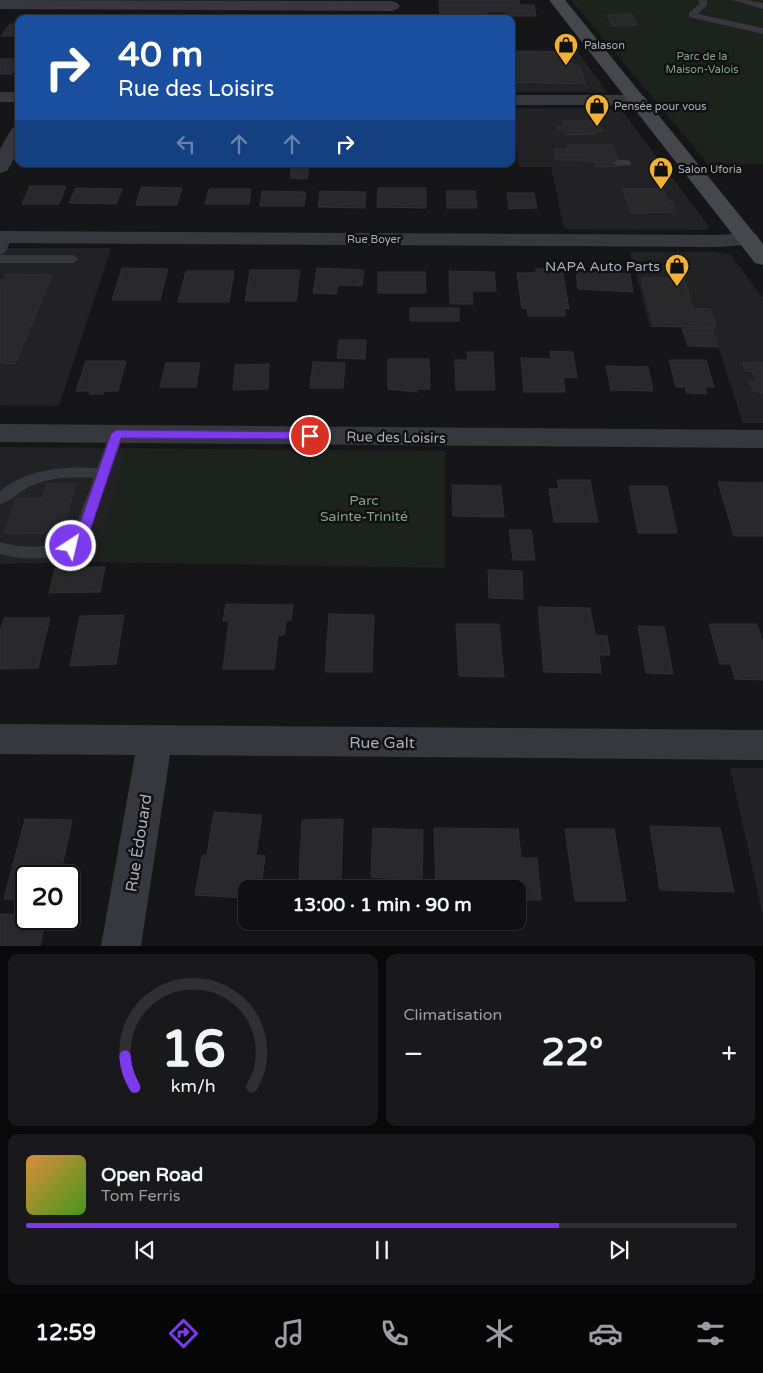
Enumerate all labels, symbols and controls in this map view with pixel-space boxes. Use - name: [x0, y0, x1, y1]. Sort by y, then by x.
- shop icon: Palason: [553, 32, 579, 66]
- text: 40 m: [118, 34, 203, 76]
- icon: right: [35, 35, 100, 100]
- place label: Palason: [584, 39, 625, 52]
- park label: Parc de la Maison-Valois: [666, 50, 739, 76]
- text: Rue des Loisirs: [118, 76, 274, 102]
- shop icon: Pensée pour vous: [584, 93, 610, 127]
- place label: Pensée pour vous: [614, 100, 707, 113]
- icon: left: [172, 130, 200, 158]
- icon: ahead: [225, 130, 253, 158]
- icon: ahead: [278, 130, 306, 158]
- icon: right: [331, 130, 359, 158]
- shop icon: Salon Uforia: [648, 156, 674, 190]
- place label: Salon Uforia: [678, 163, 742, 176]
- street label: Rue Boyer: [347, 233, 402, 246]
- shop icon: NAPA Auto Parts: [664, 253, 690, 287]
- place label: NAPA Auto Parts: [545, 258, 660, 275]
- pin: [289, 415, 331, 457]
- icon: arrive: [296, 422, 324, 450]
- street label: Rue des Loisirs: [346, 428, 446, 447]
- park label: Parc Sainte-Trinité: [320, 492, 408, 525]
- position arrow: [44, 519, 96, 571]
- street label: Rue Galt: [349, 733, 415, 753]
- street label: Rue Édouard: [121, 793, 157, 894]
- speed limit sign: 20: [15, 865, 80, 930]
- text: 13:00 · 1 min · 90 m: [292, 894, 472, 916]
- text: Climatisation: [404, 1005, 502, 1025]
- text: 16: [160, 1018, 225, 1081]
- text: 22°: [541, 1030, 603, 1076]
- text: −: [404, 1037, 423, 1071]
- text: +: [721, 1037, 737, 1071]
- text: km/h: [170, 1076, 215, 1097]
- text: Open Road: [101, 1164, 203, 1186]
- text: Tom Ferris: [101, 1186, 180, 1206]
- icon: previous: [131, 1236, 159, 1264]
- icon: pause: [368, 1236, 396, 1264]
- icon: next: [605, 1236, 633, 1264]
- icon: directions: [166, 1316, 201, 1351]
- icon: music: [272, 1316, 307, 1351]
- icon: phone: [377, 1316, 412, 1351]
- icon: climate: [482, 1316, 517, 1351]
- icon: car: [588, 1316, 623, 1351]
- icon: filters: [693, 1316, 728, 1351]
- text: 12:59: [35, 1320, 96, 1346]

